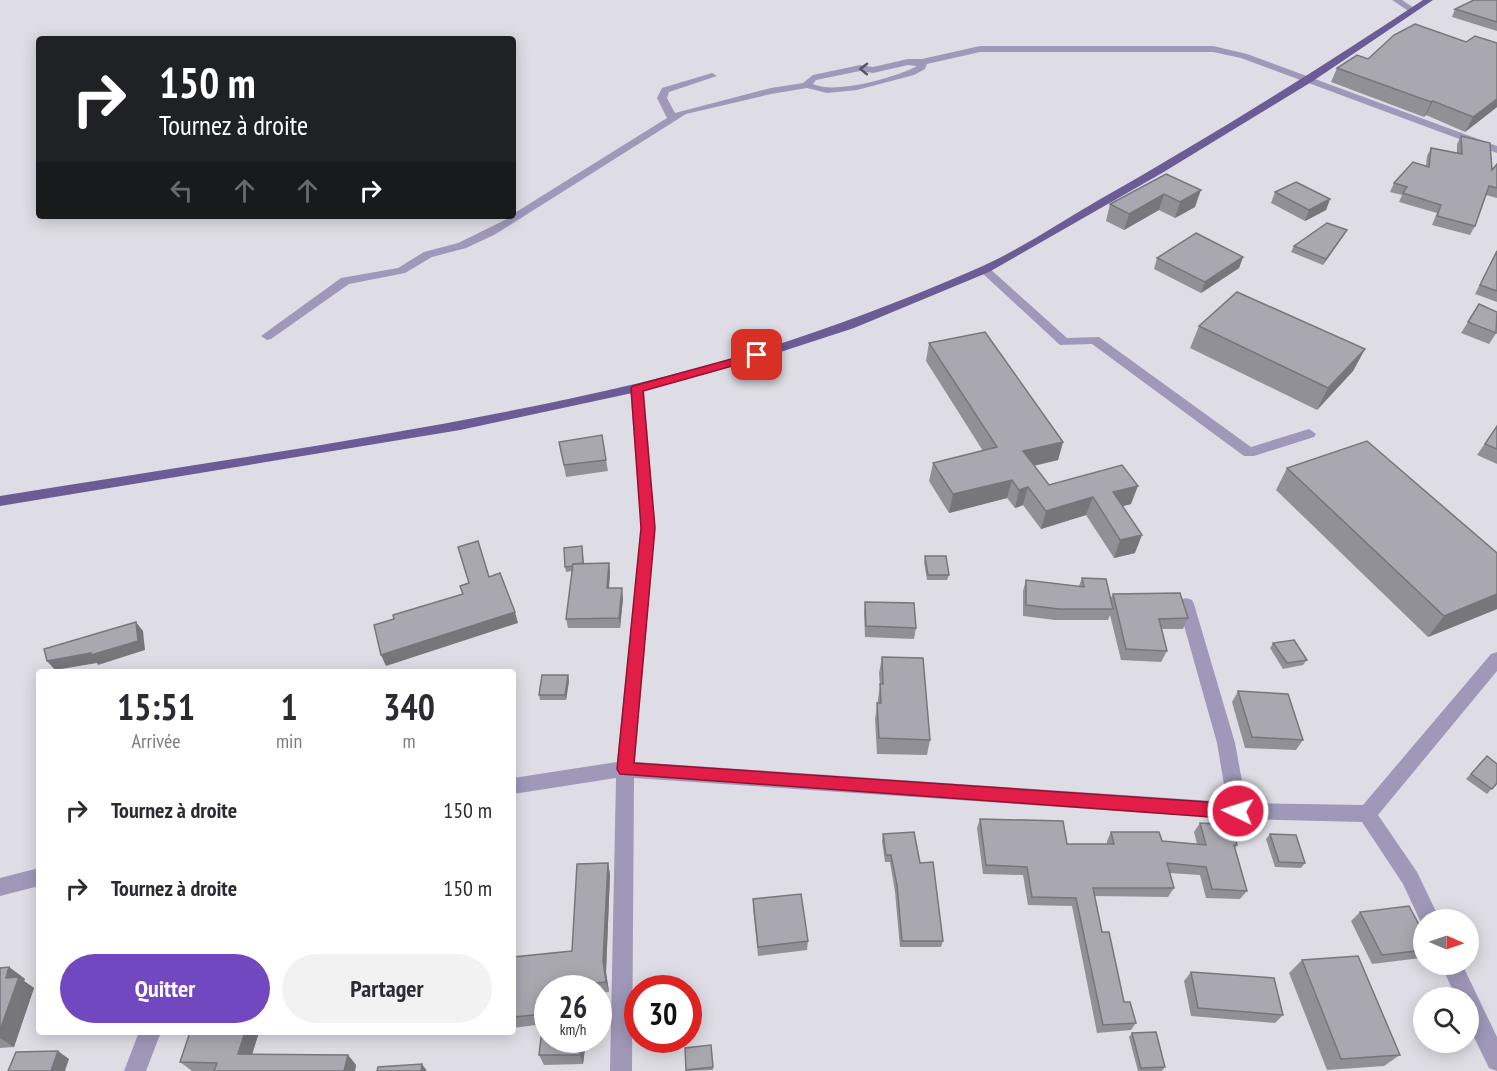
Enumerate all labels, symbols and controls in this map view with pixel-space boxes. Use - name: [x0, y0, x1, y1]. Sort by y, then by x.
- text: 150 m: [159, 55, 256, 110]
- icon: right: [60, 60, 138, 138]
- one-way arrow: [860, 63, 869, 75]
- text: Tournez à droite: [159, 108, 308, 142]
- icon: left: [165, 174, 198, 207]
- icon: ahead: [228, 174, 261, 207]
- icon: ahead: [291, 174, 324, 207]
- icon: right: [354, 174, 387, 207]
- pin: [731, 329, 782, 380]
- icon: arrive: [740, 338, 773, 371]
- text: 15:51: [117, 683, 195, 730]
- text: 1: [280, 683, 298, 730]
- text: 340: [383, 683, 435, 730]
- text: Arrivée: [132, 728, 180, 754]
- text: min: [276, 728, 302, 754]
- text: m: [403, 728, 416, 754]
- position arrow: [1206, 779, 1270, 843]
- icon: right: [60, 794, 93, 827]
- text: Tournez à droite: [111, 796, 237, 824]
- text: 150 m: [443, 796, 492, 824]
- icon: right: [60, 872, 93, 905]
- text: Tournez à droite: [111, 874, 237, 902]
- text: 150 m: [443, 874, 492, 902]
- north arrow: [1413, 909, 1479, 975]
- map controls: [1413, 909, 1479, 1053]
- button: Quitter: [60, 954, 270, 1023]
- button: Partager: [282, 954, 492, 1023]
- speed limit sign: 30: [624, 975, 702, 1053]
- text: 26: [559, 987, 587, 1026]
- button: search: [1413, 987, 1479, 1053]
- text: km/h: [560, 1020, 586, 1039]

